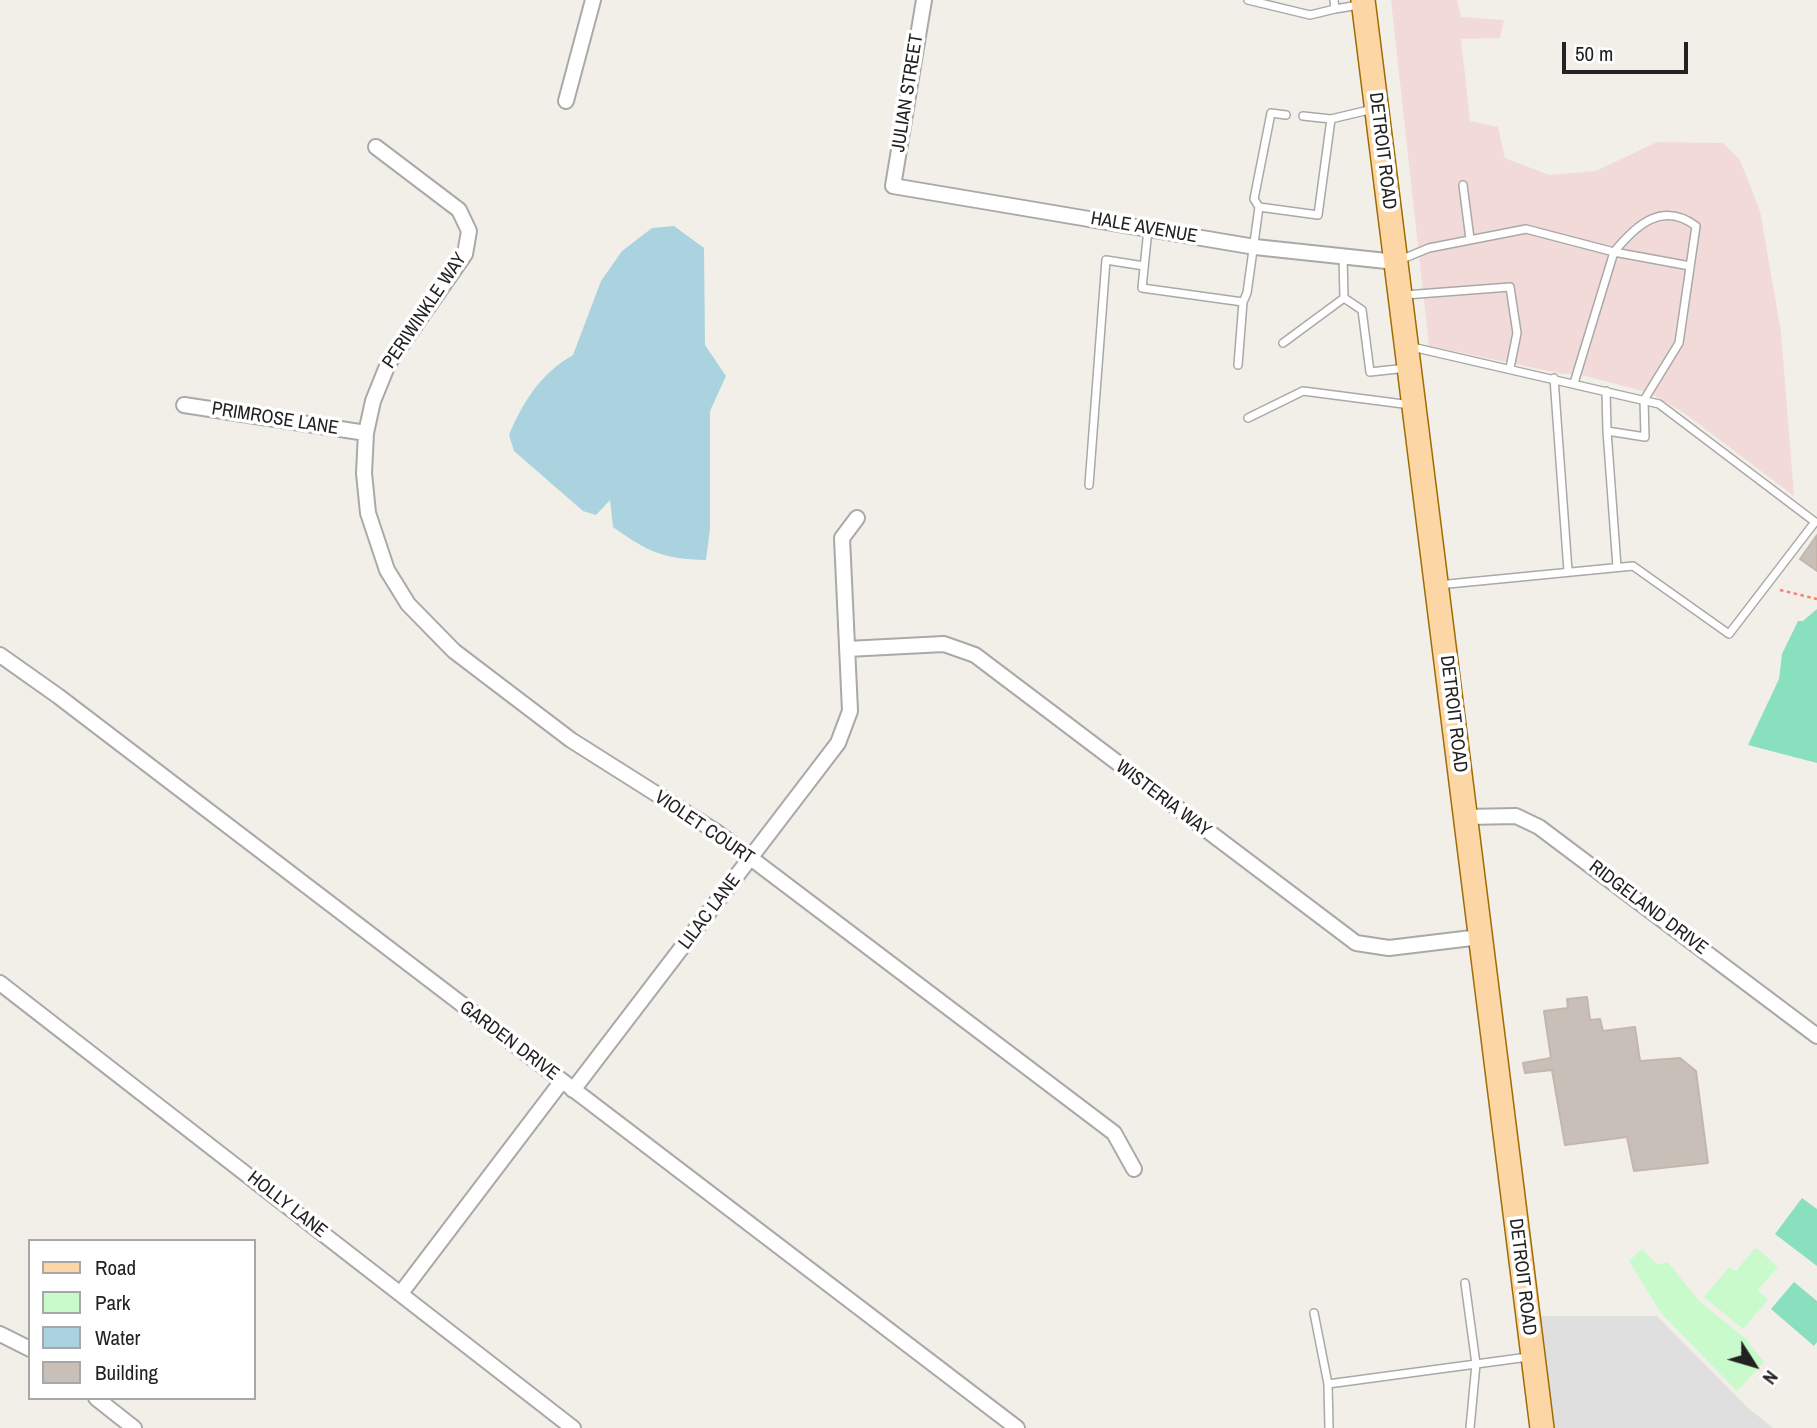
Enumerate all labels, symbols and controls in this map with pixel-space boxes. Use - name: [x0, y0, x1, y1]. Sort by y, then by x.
- scale bar: [1565, 28, 1691, 72]
- street label: JULIAN STREET: [887, 32, 929, 154]
- text: 50 m: [1575, 39, 1613, 68]
- street label: DETROIT ROAD: [1364, 91, 1400, 211]
- street label: HALE AVENUE: [1089, 207, 1199, 249]
- street label: PERIWINKLE WAY: [378, 249, 472, 373]
- street label: PRIMROSE LANE: [210, 398, 340, 440]
- street label: DETROIT ROAD: [1435, 654, 1471, 774]
- street label: WISTERIA WAY: [1111, 756, 1215, 842]
- street label: VIOLET COURT: [650, 786, 758, 870]
- street label: RIDGELAND DRIVE: [1584, 856, 1712, 960]
- street label: LILAC LANE: [674, 870, 746, 954]
- street label: GARDEN DRIVE: [455, 996, 563, 1086]
- street label: HOLLY LANE: [243, 1167, 331, 1243]
- street label: DETROIT ROAD: [1504, 1217, 1540, 1337]
- legend: [28, 1239, 256, 1400]
- text: Road: [95, 1253, 136, 1282]
- text: Park: [95, 1288, 130, 1317]
- text: Water: [95, 1323, 140, 1352]
- north arrow: [1719, 1330, 1789, 1400]
- text: Building: [95, 1358, 158, 1387]
- text: N: [1757, 1365, 1785, 1390]

